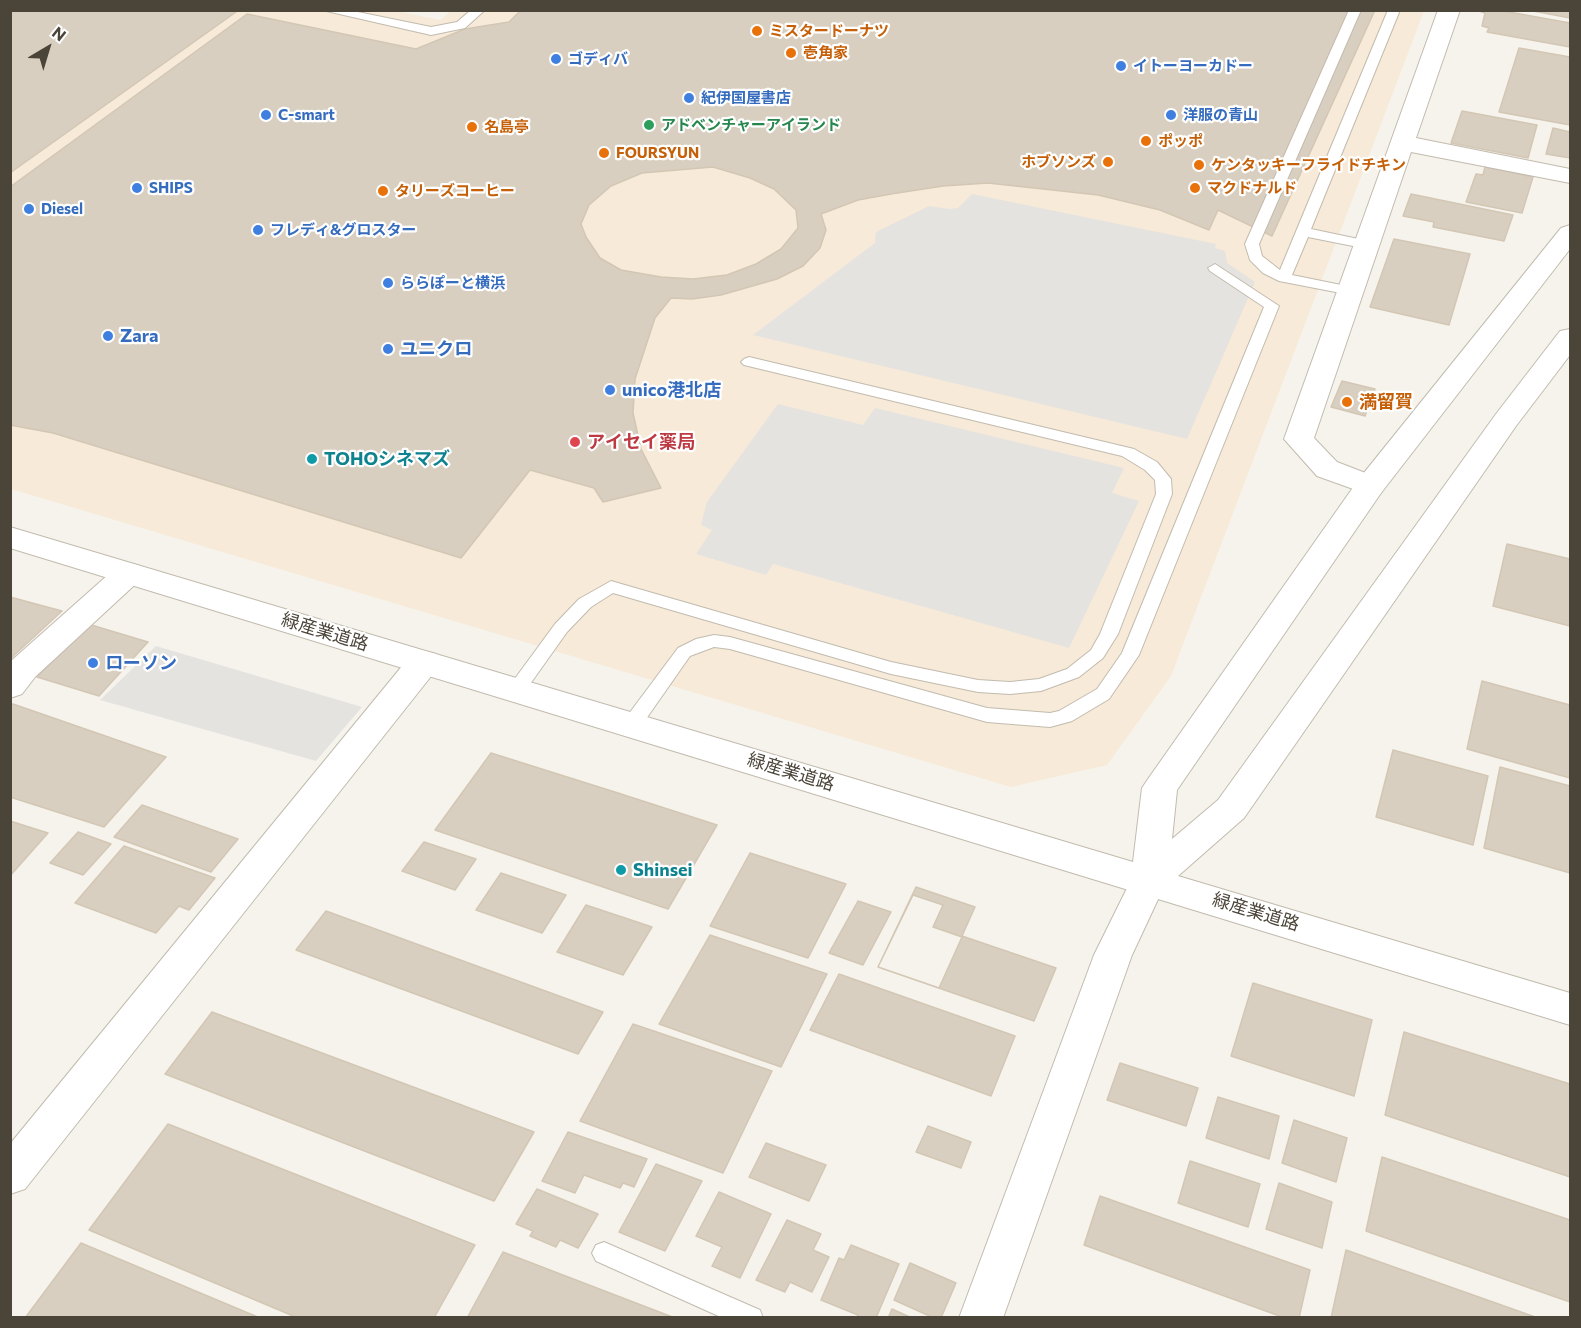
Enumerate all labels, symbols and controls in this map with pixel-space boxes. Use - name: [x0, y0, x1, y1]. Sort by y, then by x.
- north arrow: [18, 18, 78, 78]
- text: N: [49, 22, 70, 45]
- place label: ミスタードーナツ: [769, 22, 889, 40]
- marker: ミスタードーナツ: [750, 24, 764, 38]
- place label: 壱角家: [803, 44, 848, 62]
- marker: 壱角家: [784, 46, 798, 60]
- place label: ゴディバ: [568, 50, 628, 68]
- marker: ゴディバ: [549, 52, 563, 66]
- place label: イトーヨーカドー: [1133, 57, 1253, 75]
- marker: イトーヨーカドー: [1114, 59, 1128, 73]
- place label: 紀伊国屋書店: [701, 89, 791, 107]
- marker: 紀伊国屋書店: [682, 91, 696, 105]
- place label: C-smart: [278, 106, 335, 124]
- place label: 洋服の青山: [1183, 106, 1258, 124]
- marker: C-smart: [259, 108, 273, 122]
- marker: 洋服の青山: [1164, 108, 1178, 122]
- place label: アドベンチャーアイランド: [661, 116, 841, 134]
- place label: 名島亭: [484, 118, 529, 136]
- marker: アドベンチャーアイランド: [642, 118, 656, 132]
- marker: 名島亭: [465, 120, 479, 134]
- place label: ポッポ: [1158, 132, 1203, 150]
- marker: ポッポ: [1139, 134, 1153, 148]
- place label: FOURSYUN: [616, 144, 699, 162]
- marker: FOURSYUN: [597, 146, 611, 160]
- place label: ホブソンズ: [1021, 153, 1096, 171]
- marker: ホブソンズ: [1101, 155, 1115, 169]
- place label: ケンタッキーフライドチキン: [1211, 156, 1406, 174]
- marker: ケンタッキーフライドチキン: [1192, 158, 1206, 172]
- place label: SHIPS: [149, 179, 193, 197]
- place label: マクドナルド: [1207, 179, 1297, 197]
- marker: SHIPS: [130, 181, 144, 195]
- marker: マクドナルド: [1188, 181, 1202, 195]
- place label: タリーズコーヒー: [395, 182, 515, 200]
- marker: タリーズコーヒー: [376, 184, 390, 198]
- place label: Diesel: [41, 200, 83, 218]
- marker: Diesel: [22, 202, 36, 216]
- place label: フレディ&グロスター: [270, 221, 416, 239]
- marker: フレディ&グロスター: [251, 223, 265, 237]
- place label: ららぽーと横浜: [400, 274, 505, 292]
- marker: ららぽーと横浜: [381, 276, 395, 290]
- place label: Zara: [120, 325, 159, 347]
- marker: Zara: [101, 329, 115, 343]
- place label: ユニクロ: [400, 338, 472, 360]
- marker: ユニクロ: [381, 342, 395, 356]
- place label: unico港北店: [622, 379, 721, 401]
- marker: unico港北店: [603, 383, 617, 397]
- place label: 満留賀: [1359, 391, 1413, 413]
- marker: 満留賀: [1340, 395, 1354, 409]
- place label: アイセイ薬局: [587, 431, 695, 453]
- marker: アイセイ薬局: [568, 435, 582, 449]
- place label: TOHOシネマズ: [324, 448, 450, 470]
- marker: TOHOシネマズ: [305, 452, 319, 466]
- street label: 緑産業道路: [279, 609, 371, 655]
- place label: ローソン: [105, 652, 177, 674]
- marker: ローソン: [86, 656, 100, 670]
- street label: 緑産業道路: [745, 749, 837, 795]
- place label: Shinsei: [633, 859, 693, 881]
- marker: Shinsei: [614, 863, 628, 877]
- street label: 緑産業道路: [1210, 889, 1302, 935]

